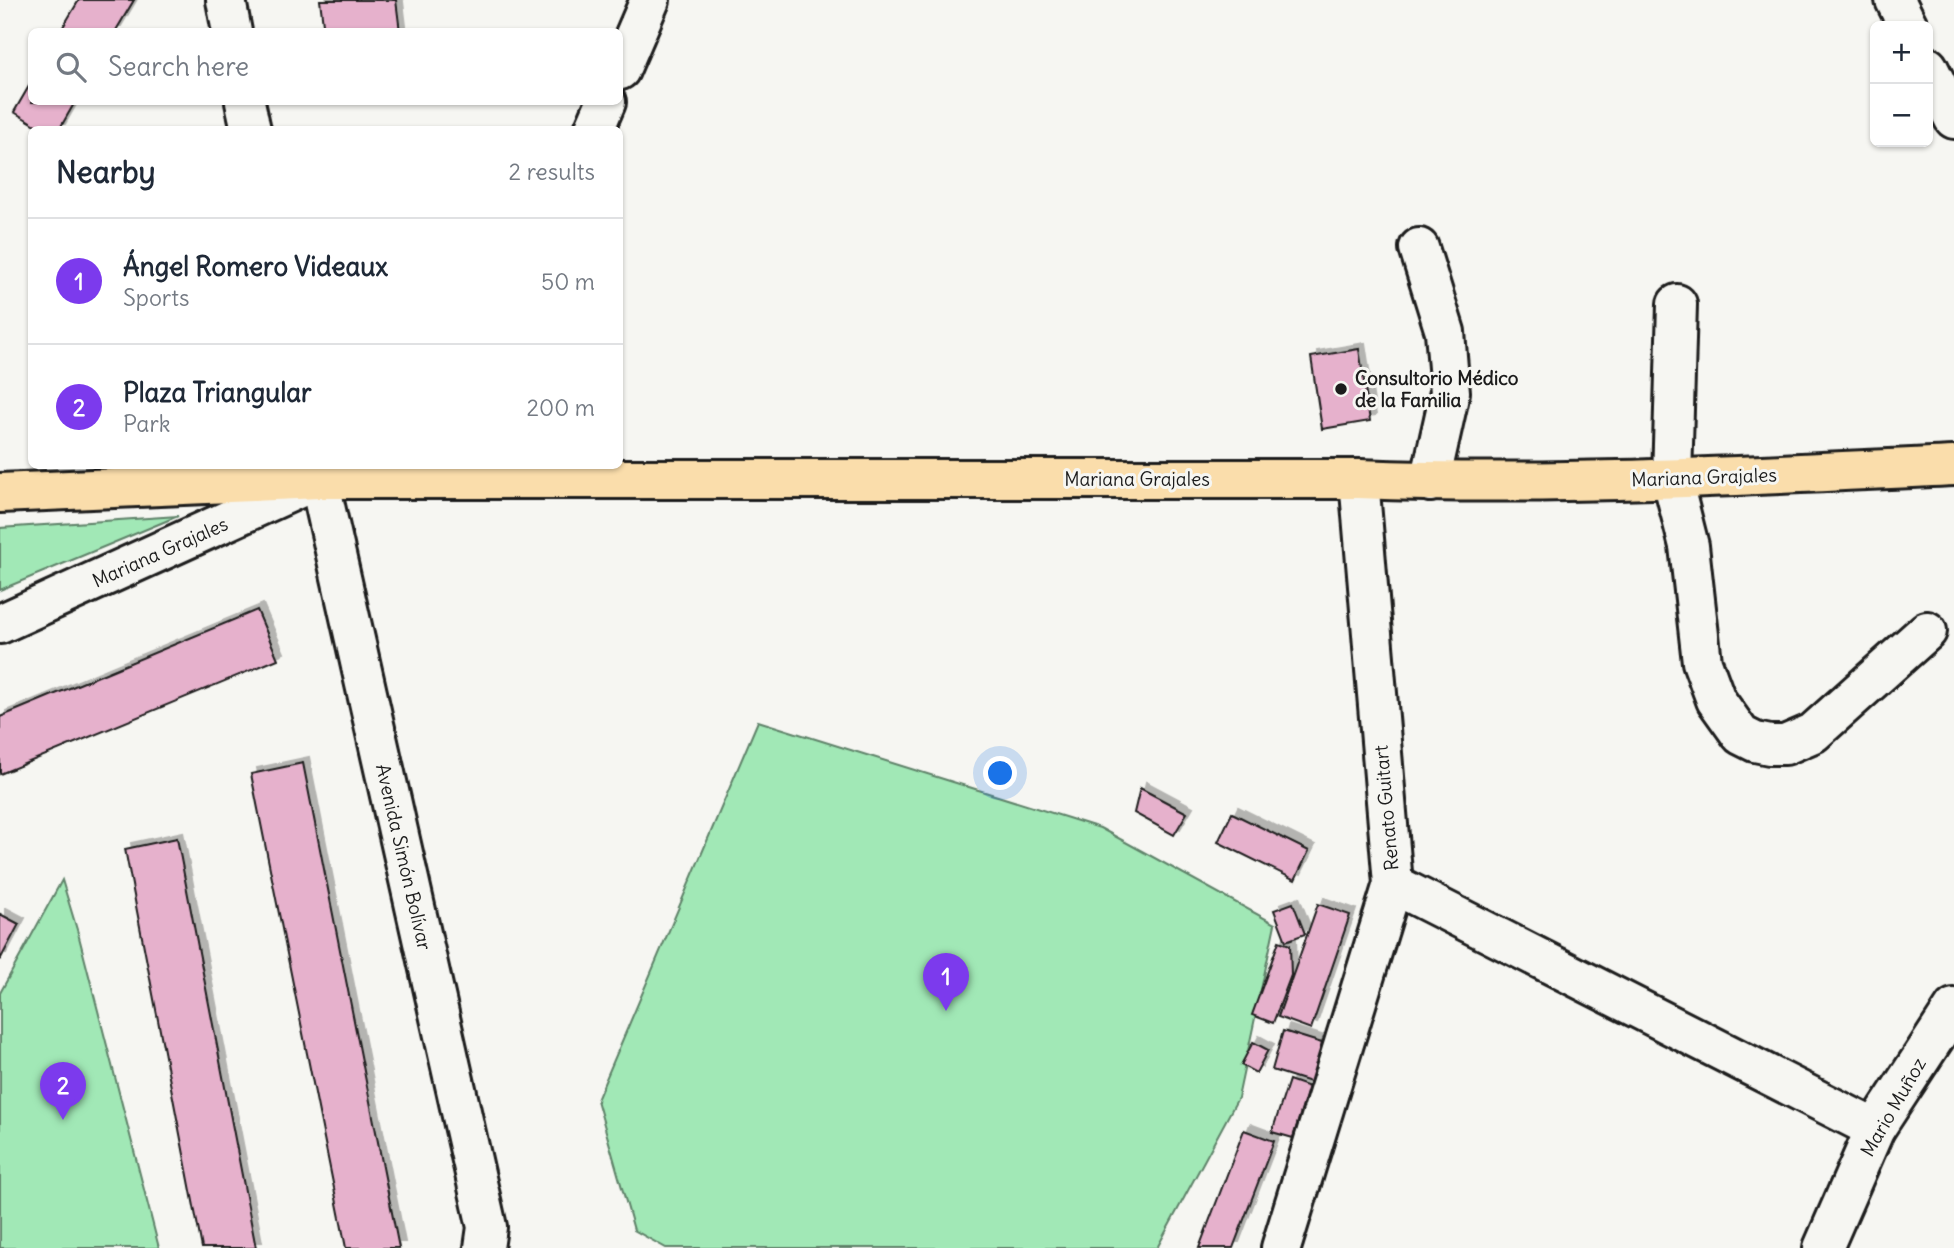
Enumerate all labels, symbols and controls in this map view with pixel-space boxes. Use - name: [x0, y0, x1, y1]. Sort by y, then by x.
- map controls: [1870, 21, 1933, 147]
- button: +: [1870, 21, 1933, 84]
- search box: [28, 28, 623, 105]
- icon: search: [52, 48, 90, 86]
- text: Search here: [108, 50, 249, 83]
- button: −: [1870, 84, 1933, 147]
- text: Nearby: [56, 153, 156, 191]
- text: 2 results: [509, 157, 595, 186]
- text: Ángel Romero Videaux: [123, 250, 388, 283]
- text: 1: [74, 267, 84, 296]
- text: 50 m: [541, 267, 595, 296]
- text: Sports: [123, 283, 189, 312]
- place label: Consultorio Médico de la Familia: [1355, 366, 1519, 412]
- text: Plaza Triangular: [123, 376, 312, 409]
- marker: Consultorio Médico de la Familia: [1333, 381, 1349, 397]
- text: 2: [73, 393, 85, 422]
- text: 200 m: [526, 393, 595, 422]
- text: Park: [123, 409, 171, 438]
- street label: Mariana Grajales: [1631, 462, 1777, 492]
- street label: Mariana Grajales: [1064, 467, 1210, 491]
- street label: Mariana Grajales: [89, 511, 231, 593]
- street label: Renato Guitart: [1369, 744, 1403, 872]
- your location: [983, 756, 1017, 790]
- street label: Avenida Simón Bolívar: [371, 762, 437, 953]
- pin: 1: [923, 953, 969, 1011]
- street label: Mario Muñoz: [1855, 1053, 1931, 1161]
- pin: 2: [40, 1062, 86, 1120]

